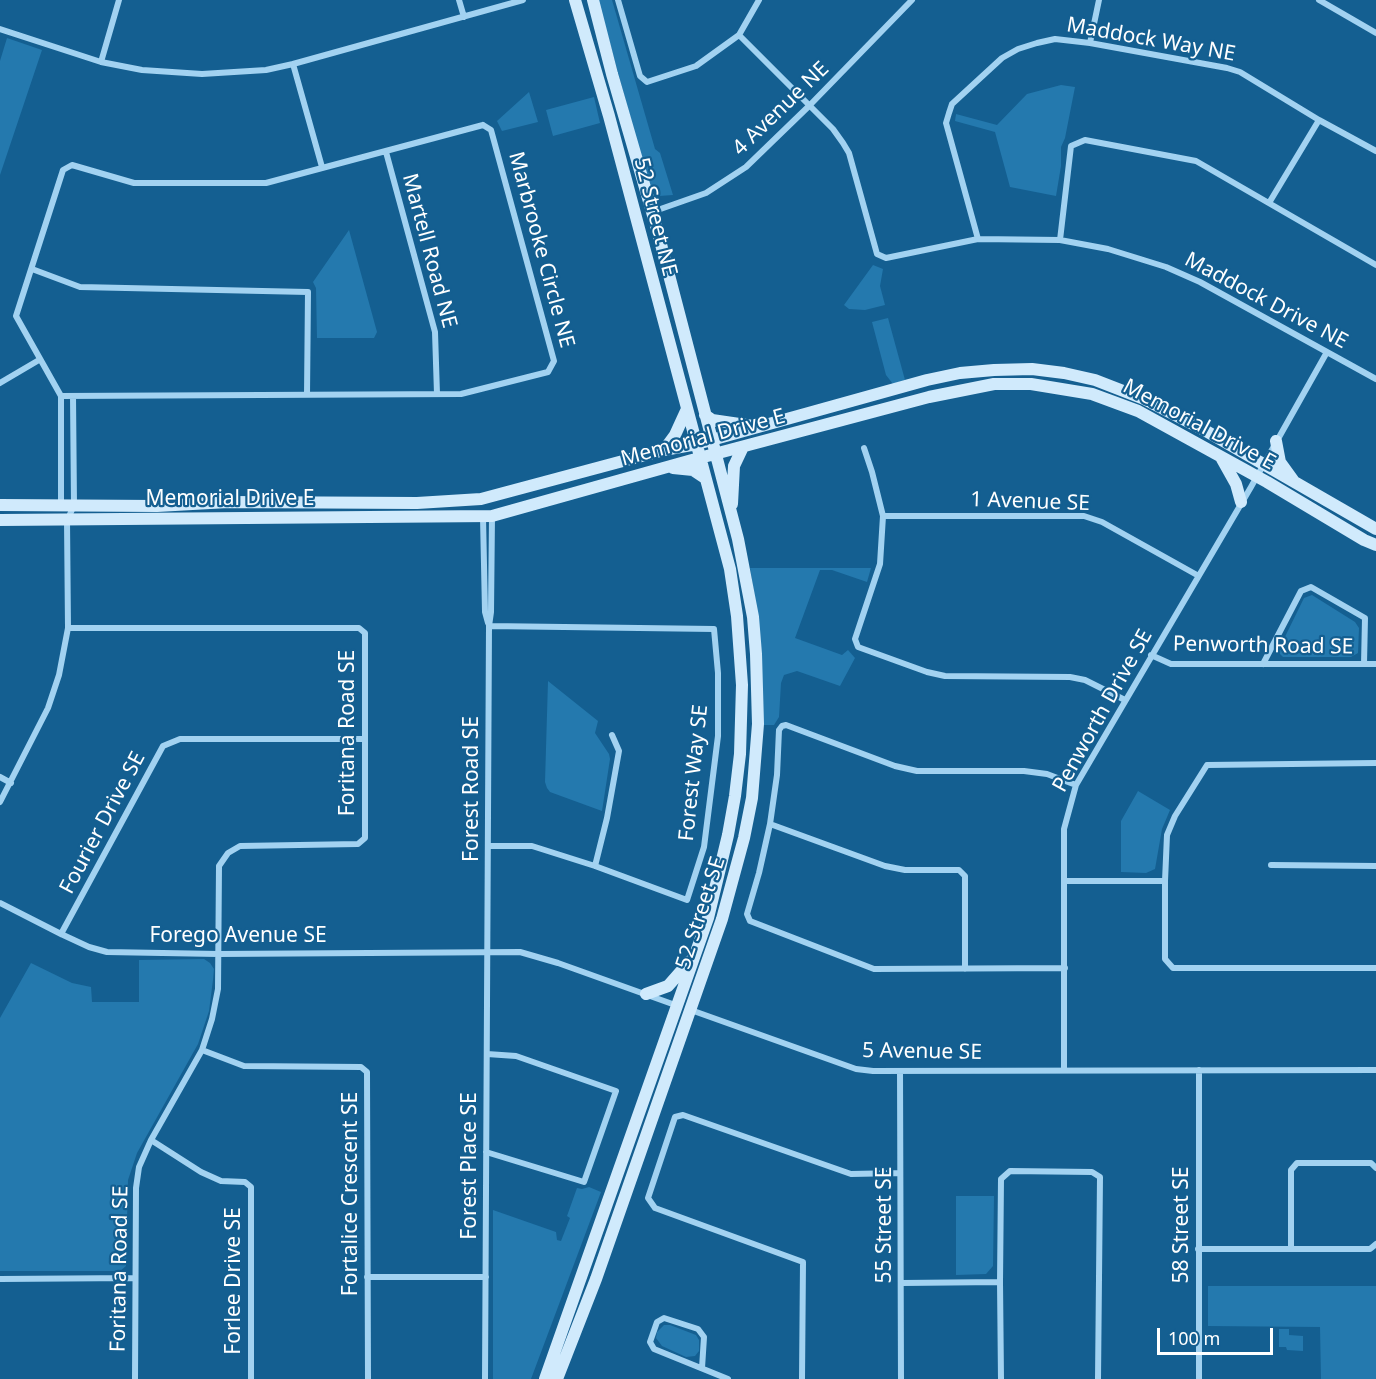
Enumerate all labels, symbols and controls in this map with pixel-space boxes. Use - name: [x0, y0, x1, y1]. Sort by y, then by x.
- street label: Maddock Way NE: [1065, 13, 1237, 67]
- street label: 4 Avenue NE: [728, 57, 834, 161]
- street label: Marbrooke Circle NE: [503, 149, 579, 351]
- street label: 52 Street NE: [628, 155, 682, 279]
- street label: Martell Road NE: [396, 171, 462, 331]
- street label: Maddock Drive NE: [1180, 247, 1352, 355]
- street label: Memorial Drive E: [1118, 374, 1280, 476]
- street label: Memorial Drive E: [618, 404, 788, 472]
- street label: Memorial Drive E: [145, 486, 315, 512]
- street label: 1 Avenue SE: [970, 487, 1090, 517]
- street label: Penworth Drive SE: [1048, 625, 1158, 797]
- street label: Penworth Road SE: [1173, 632, 1353, 660]
- street label: Foritana Road SE: [335, 650, 361, 816]
- street label: Forest Way SE: [674, 704, 714, 842]
- street label: Forest Road SE: [459, 716, 485, 862]
- street label: Fourier Drive SE: [55, 748, 151, 898]
- street label: 52 Street SE: [671, 854, 731, 972]
- street label: Forego Avenue SE: [149, 923, 327, 949]
- street label: 5 Avenue SE: [862, 1038, 982, 1066]
- street label: Fortalice Crescent SE: [338, 1092, 364, 1296]
- street label: Forest Place SE: [457, 1092, 483, 1240]
- street label: 55 Street SE: [872, 1167, 898, 1283]
- street label: 58 Street SE: [1169, 1167, 1195, 1283]
- street label: Foritana Road SE: [106, 1186, 134, 1352]
- street label: Forlee Drive SE: [221, 1207, 247, 1355]
- scale bar: [1160, 1316, 1276, 1354]
- text: 100 m: [1168, 1326, 1220, 1350]

